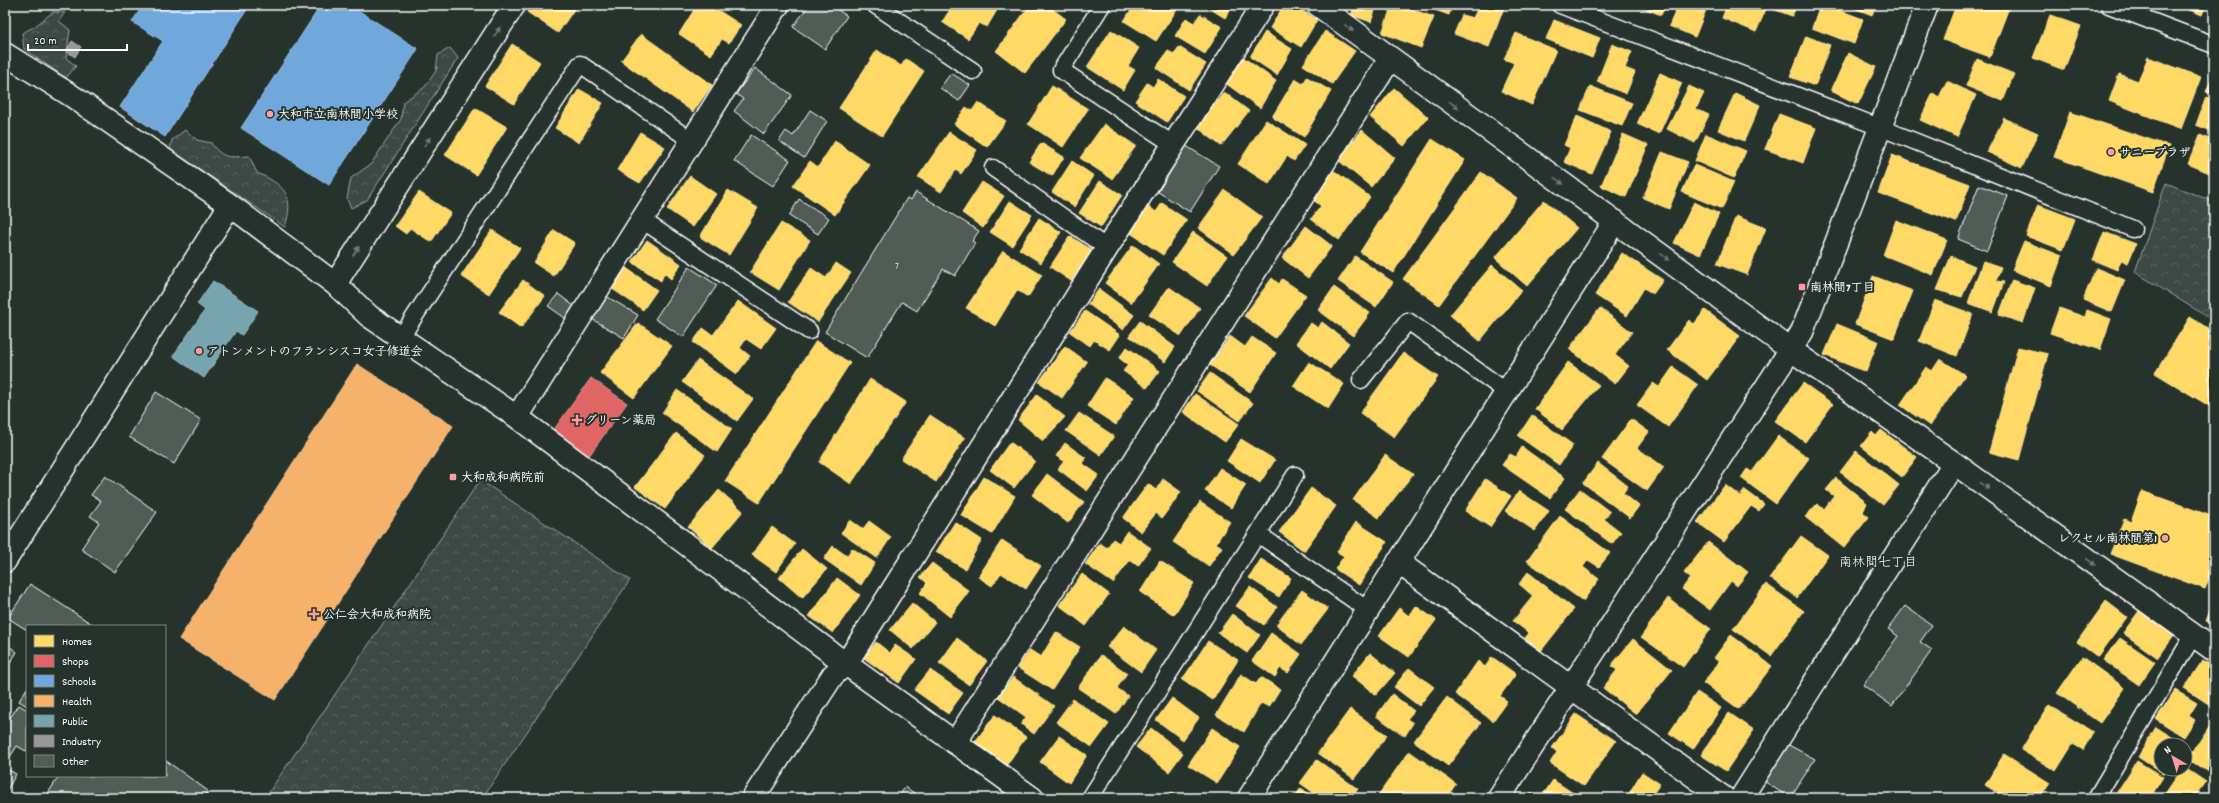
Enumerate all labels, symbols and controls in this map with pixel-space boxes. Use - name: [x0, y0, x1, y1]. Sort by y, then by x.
- one-way arrow: [1343, 24, 1354, 32]
- scale bar: [28, 26, 127, 52]
- one-way arrow: [493, 27, 501, 37]
- text: 20 m: [34, 33, 57, 50]
- one-way arrow: [1449, 101, 1459, 109]
- place label: 大和市立南林間小学校: [278, 107, 398, 124]
- marker: 大和市立南林間小学校: [265, 109, 275, 119]
- one-way arrow: [423, 136, 430, 147]
- place label: サニープラザ: [2119, 145, 2191, 162]
- marker: サニープラザ: [2106, 147, 2116, 157]
- one-way arrow: [1554, 177, 1565, 185]
- one-way arrow: [352, 246, 360, 256]
- one-way arrow: [1659, 253, 1670, 261]
- house number: 7: [895, 260, 899, 274]
- place label: 南林間7丁目: [1810, 280, 1875, 297]
- marker: 南林間7丁目: [1797, 282, 1807, 292]
- place label: アトンメントのフランシスコ女子修道会: [207, 344, 423, 361]
- marker: アトンメントのフランシスコ女子修道会: [194, 346, 204, 356]
- place label: グリーン薬局: [585, 413, 656, 430]
- marker: グリーン薬局: [572, 415, 582, 425]
- place label: 大和成和病院前: [461, 470, 545, 487]
- marker: 大和成和病院前: [448, 472, 458, 482]
- one-way arrow: [1980, 481, 1991, 490]
- place label: レクセル南林間第1: [2058, 531, 2157, 548]
- marker: レクセル南林間第1: [2160, 533, 2170, 543]
- district label: 南林間七丁目: [1839, 554, 1917, 573]
- one-way arrow: [2085, 558, 2096, 566]
- place label: 公仁会大和成和病院: [323, 607, 431, 624]
- marker: 公仁会大和成和病院: [308, 608, 320, 620]
- legend: [26, 625, 166, 777]
- text: Homes: [62, 634, 92, 651]
- text: Shops: [62, 654, 89, 671]
- text: Schools: [62, 674, 96, 691]
- text: Health: [62, 694, 92, 711]
- text: Public: [62, 714, 88, 731]
- text: Industry: [62, 734, 102, 751]
- north arrow: [2153, 737, 2193, 777]
- text: N: [2161, 742, 2176, 759]
- text: Other: [62, 754, 89, 771]

